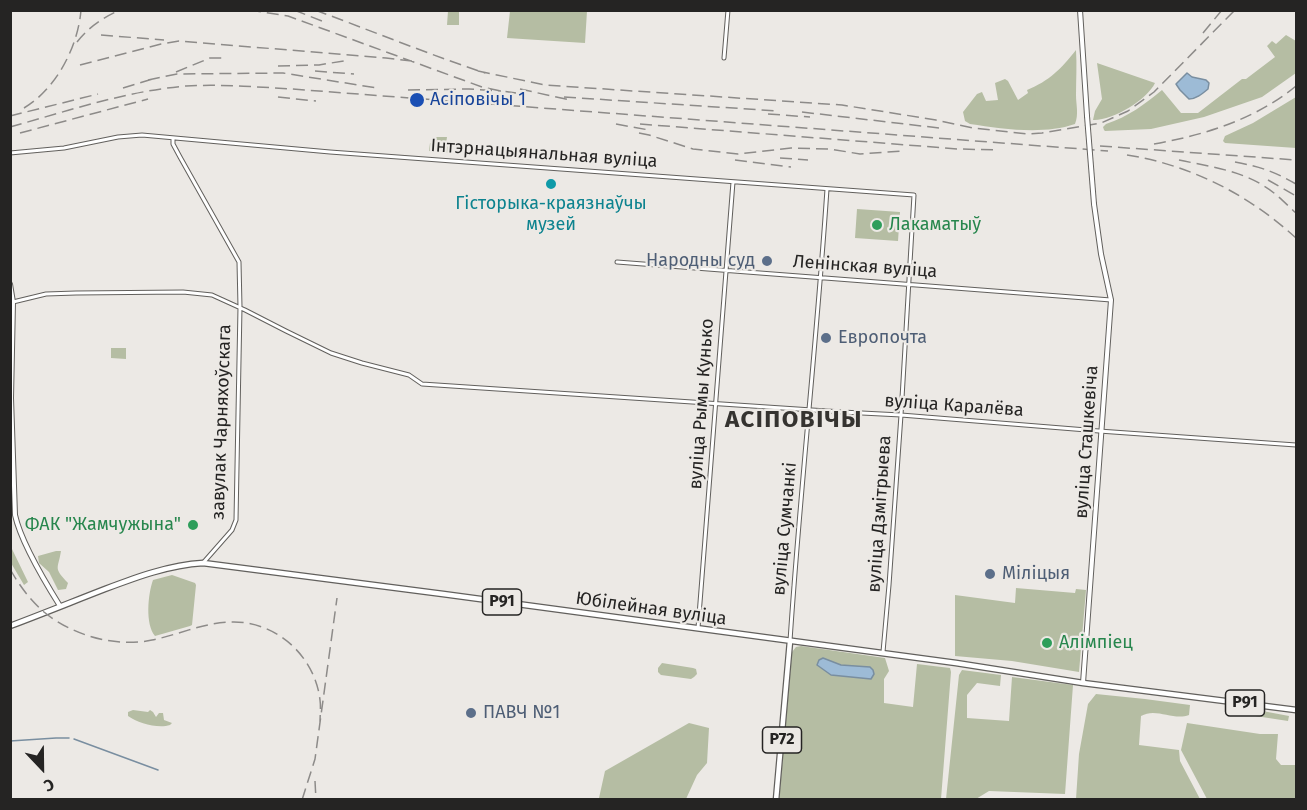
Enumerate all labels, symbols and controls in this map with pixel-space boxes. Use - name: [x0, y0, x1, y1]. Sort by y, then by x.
- place label: Асіповічы 1: [430, 89, 526, 111]
- marker: Асіповічы 1: [408, 91, 426, 109]
- street label: Інтэрнацыянальная вуліца: [430, 135, 658, 173]
- marker: Гісторыка-краязнаўчы музей: [544, 177, 558, 191]
- place label: Гісторыка-краязнаўчы музей: [455, 193, 647, 236]
- place label: Лакаматыў: [889, 214, 981, 236]
- marker: Лакаматыў: [870, 218, 884, 232]
- place label: Народны суд: [646, 250, 755, 272]
- street label: Ленінская вуліца: [792, 251, 938, 283]
- marker: Народны суд: [760, 254, 774, 268]
- street label: вуліца Рымы Кунько: [685, 318, 719, 490]
- street label: завулак Чарняхоўскага: [208, 324, 236, 520]
- place label: Европочта: [838, 327, 927, 349]
- marker: Европочта: [819, 331, 833, 345]
- street label: вуліца Сташкевіча: [1071, 365, 1103, 519]
- street label: вуліца Каралёва: [884, 390, 1024, 422]
- district label: АСІПОВІЧЫ: [725, 406, 863, 434]
- street label: вуліца Дзмітрыева: [864, 435, 896, 593]
- street label: вуліца Сумчанкі: [768, 461, 802, 597]
- place label: ФАК "Жамчужына": [25, 514, 181, 536]
- marker: ФАК "Жамчужына": [186, 518, 200, 532]
- place label: Міліцыя: [1002, 563, 1070, 585]
- marker: Міліцыя: [983, 567, 997, 581]
- street label: Юбілейная вуліца: [574, 588, 728, 630]
- road number: Р91: [482, 589, 522, 615]
- place label: Алімпіец: [1059, 632, 1133, 654]
- marker: Алімпіец: [1040, 636, 1054, 650]
- road number: Р91: [1226, 690, 1264, 716]
- place label: ПАВЧ №1: [483, 702, 560, 724]
- marker: ПАВЧ №1: [464, 706, 478, 720]
- road number: Р72: [762, 727, 802, 753]
- north arrow: [12, 738, 72, 798]
- text: С: [41, 775, 57, 796]

